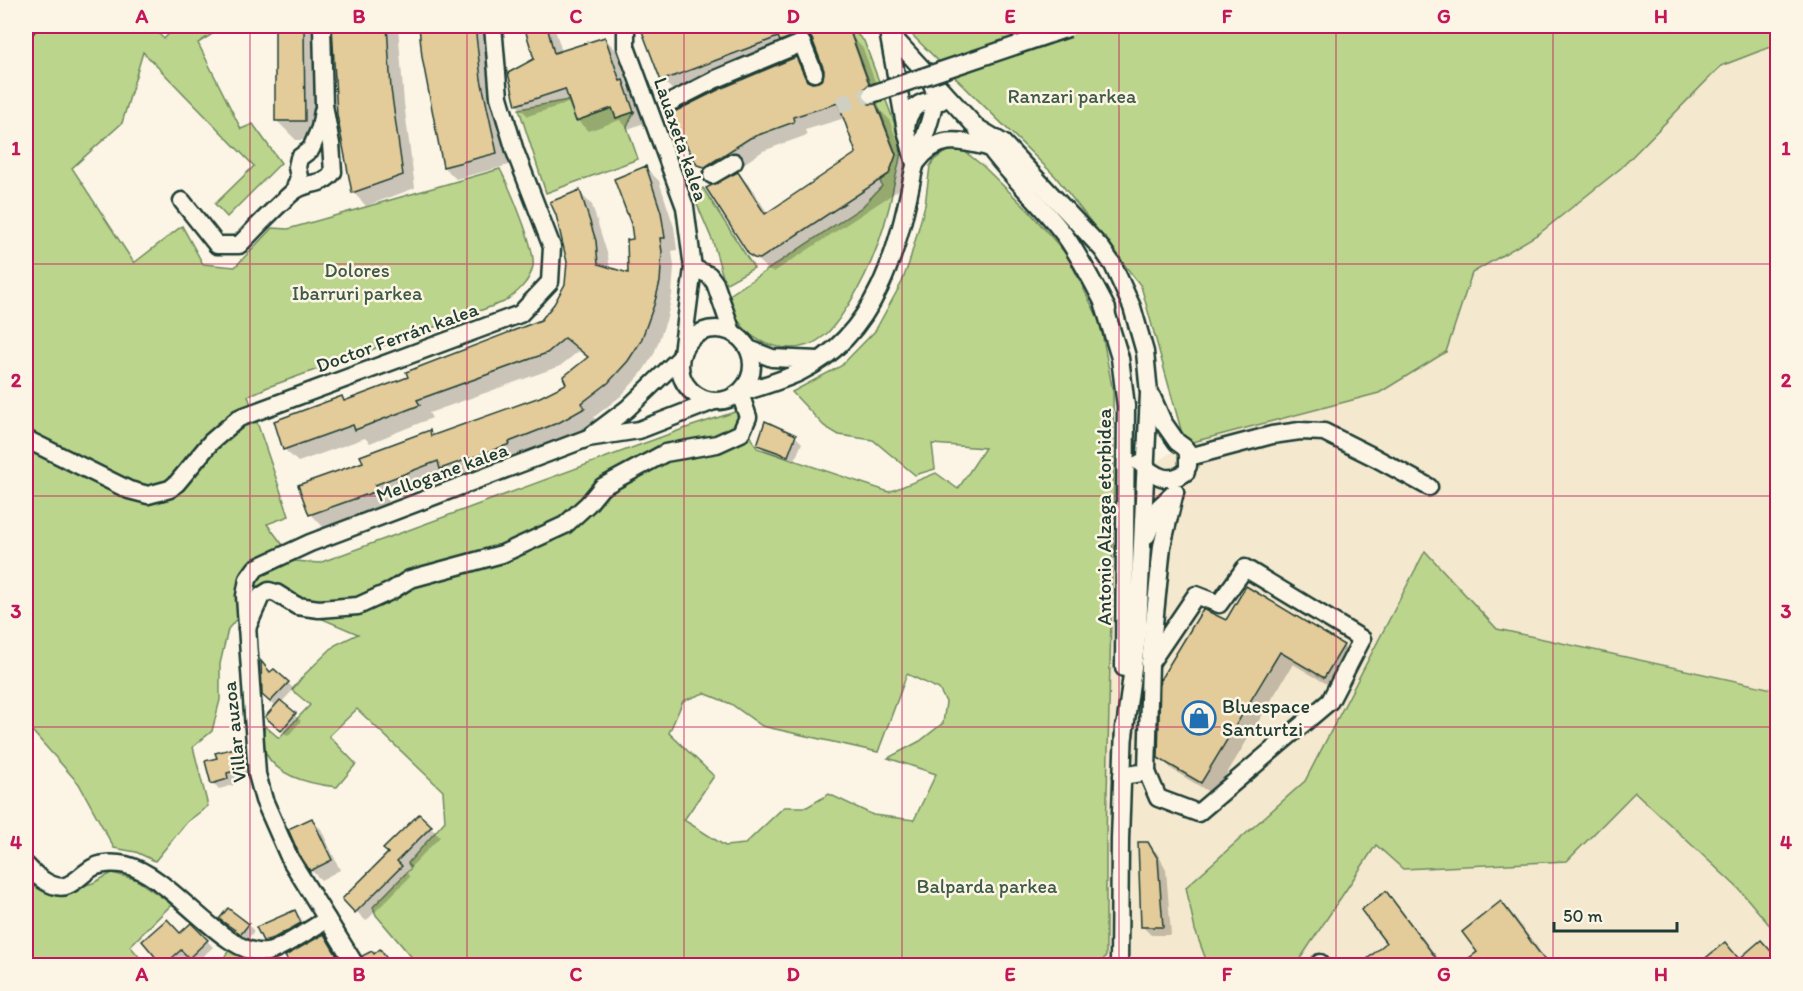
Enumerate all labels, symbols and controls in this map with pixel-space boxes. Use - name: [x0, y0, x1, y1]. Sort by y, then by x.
- text: A: [135, 4, 149, 28]
- text: B: [353, 4, 366, 28]
- text: C: [570, 4, 583, 28]
- text: D: [786, 4, 800, 28]
- text: E: [1004, 4, 1016, 28]
- text: F: [1222, 4, 1233, 28]
- text: G: [1437, 4, 1451, 28]
- text: H: [1654, 4, 1668, 28]
- street label: Lauaxeta kalea: [649, 74, 713, 204]
- park label: Ranzari parkea: [1007, 84, 1137, 108]
- text: 1: [11, 136, 21, 160]
- text: 1: [1781, 136, 1791, 160]
- park label: Dolores Ibarruri parkea: [292, 258, 423, 305]
- street label: Doctor Ferrán kalea: [313, 296, 482, 378]
- text: 2: [11, 368, 22, 392]
- text: 2: [1781, 368, 1792, 392]
- street label: Antonio Alzaga etorbidea: [1092, 408, 1116, 626]
- street label: Mellogane kalea: [373, 437, 512, 507]
- text: 3: [11, 599, 22, 623]
- text: 3: [1781, 599, 1792, 623]
- street label: Villar auzoa: [217, 680, 251, 784]
- place label: Bluespace Santurtzi: [1222, 694, 1310, 741]
- shop icon: Bluespace Santurtzi: [1181, 700, 1217, 736]
- text: 4: [10, 830, 22, 854]
- text: 4: [1780, 830, 1792, 854]
- park label: Balparda parkea: [917, 874, 1058, 898]
- scale bar: [1554, 895, 1677, 933]
- text: 50 m: [1563, 905, 1603, 927]
- text: A: [135, 962, 149, 986]
- text: B: [353, 962, 366, 986]
- text: C: [570, 962, 583, 986]
- text: D: [786, 962, 800, 986]
- text: E: [1004, 962, 1016, 986]
- text: F: [1222, 962, 1233, 986]
- text: G: [1437, 962, 1451, 986]
- text: H: [1654, 962, 1668, 986]

